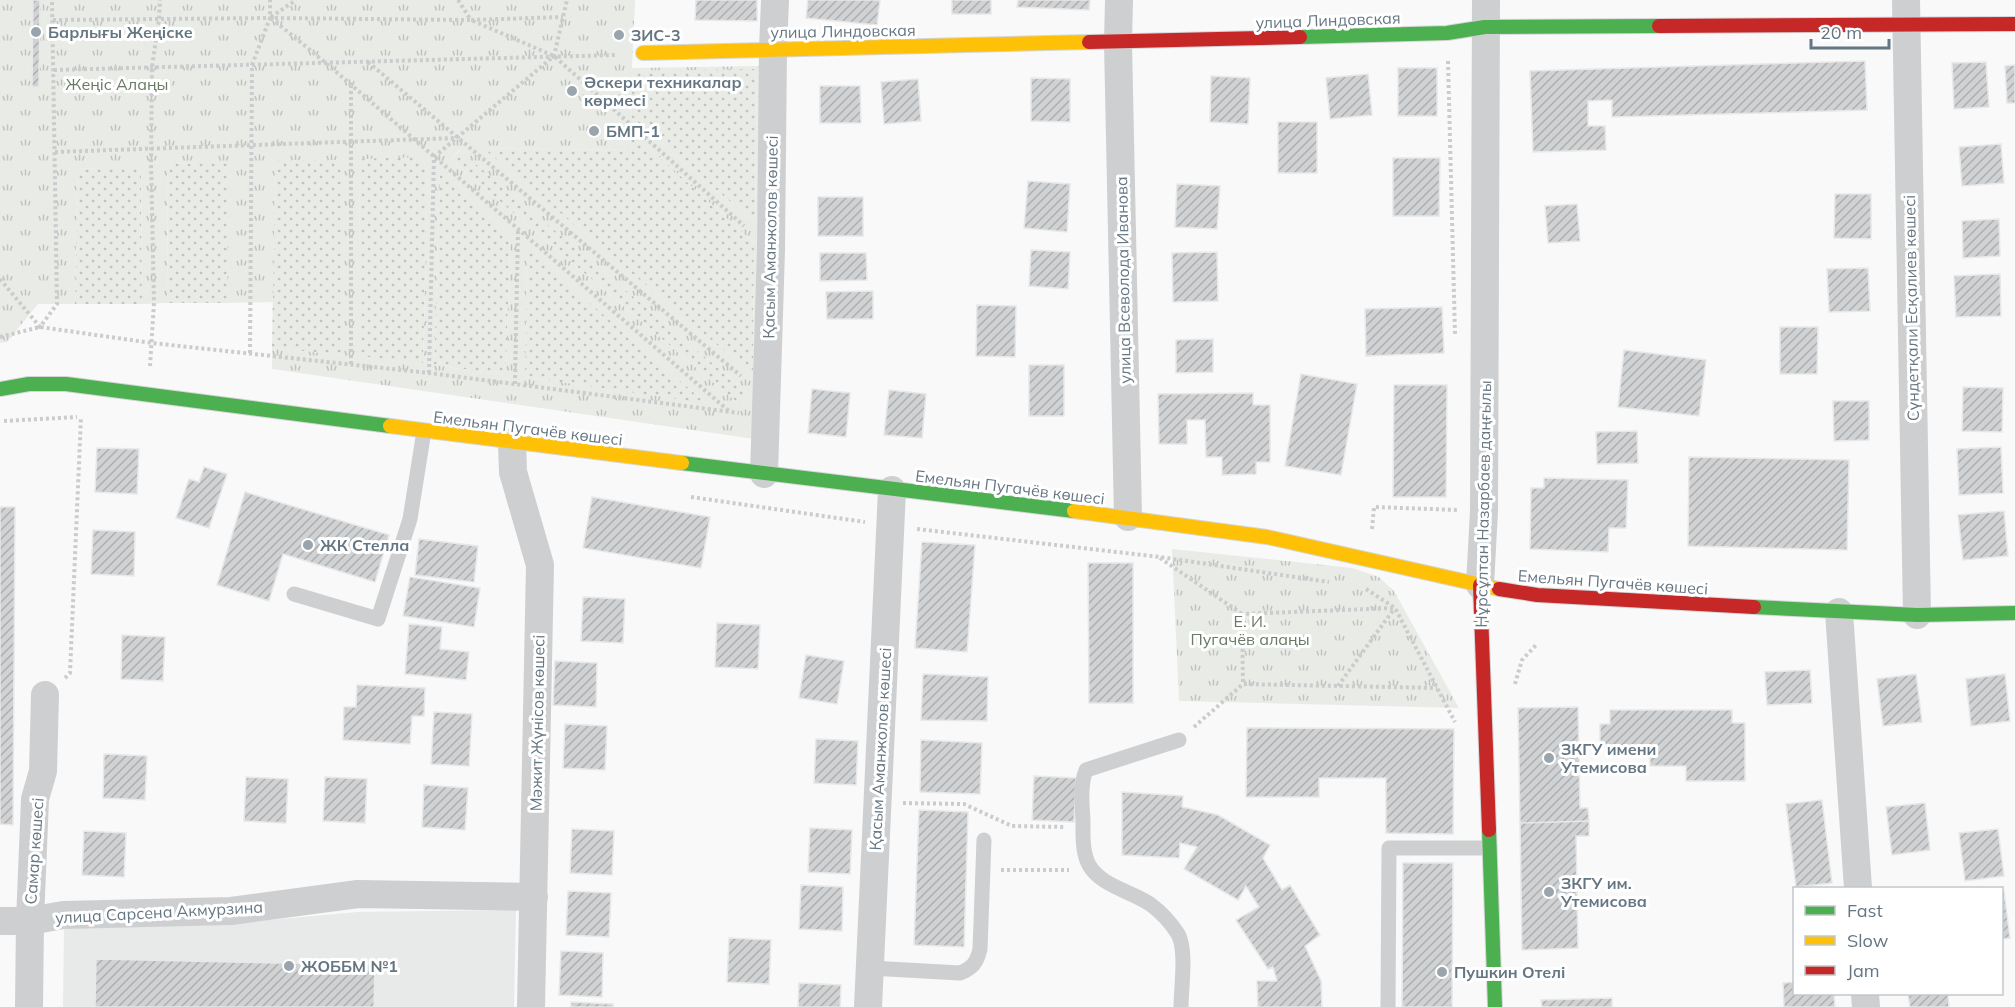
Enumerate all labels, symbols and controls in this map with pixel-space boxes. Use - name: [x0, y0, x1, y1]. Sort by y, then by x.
- street label: улица Линдовская: [1255, 7, 1401, 33]
- scale bar: [1811, 12, 1889, 50]
- street label: улица Линдовская: [770, 20, 916, 42]
- text: 20 m: [1820, 21, 1862, 44]
- place label: Барлығы Жеңіске: [48, 22, 193, 42]
- marker: Барлығы Жеңіске: [29, 25, 43, 39]
- place label: ЗИС-3: [631, 25, 681, 45]
- marker: ЗИС-3: [612, 28, 626, 42]
- place label: Әскери техникалар көрмесі: [584, 72, 742, 110]
- park label: Жеңіс Алаңы: [66, 74, 168, 94]
- marker: Әскери техникалар көрмесі: [565, 84, 579, 98]
- place label: БМП-1: [606, 121, 660, 141]
- marker: БМП-1: [587, 124, 601, 138]
- street label: Қасым Аманжолов көшесі: [758, 135, 782, 339]
- street label: улица Всеволода Иванова: [1111, 176, 1135, 384]
- street label: Сүндетқали Есқалиев көшесі: [1899, 195, 1923, 421]
- street label: Нұрсұлтан Назарбаев даңғылы: [1471, 380, 1495, 628]
- street label: Емельян Пугачёв көшесі: [432, 406, 624, 450]
- street label: Емельян Пугачёв көшесі: [914, 465, 1106, 509]
- place label: ЖК Стелла: [320, 535, 409, 555]
- marker: ЖК Стелла: [301, 538, 315, 552]
- street label: Емельян Пугачёв көшесі: [1517, 565, 1709, 599]
- park label: Е. И. Пугачёв алаңы: [1190, 611, 1310, 649]
- street label: Мәжит Жүнісов көшесі: [525, 635, 549, 811]
- street label: Қасым Аманжолов көшесі: [865, 647, 895, 851]
- place label: ЗКГУ имени Утемисова: [1560, 739, 1656, 777]
- marker: ЗКГУ имени Утемисова: [1542, 751, 1556, 765]
- street label: Самар көшесі: [20, 797, 48, 905]
- place label: ЗКГУ им. Утемисова: [1560, 873, 1647, 911]
- marker: ЗКГУ им. Утемисова: [1542, 885, 1556, 899]
- legend: [1793, 887, 2003, 995]
- street label: улица Сарсена Акмурзина: [55, 897, 263, 927]
- text: Fast: [1847, 899, 1883, 922]
- text: Slow: [1847, 929, 1889, 952]
- place label: ЖОББМ №1: [301, 956, 398, 976]
- marker: ЖОББМ №1: [282, 959, 296, 973]
- text: Jam: [1847, 959, 1880, 982]
- place label: Пушкин Отелі: [1454, 962, 1565, 982]
- marker: Пушкин Отелі: [1435, 965, 1449, 979]

